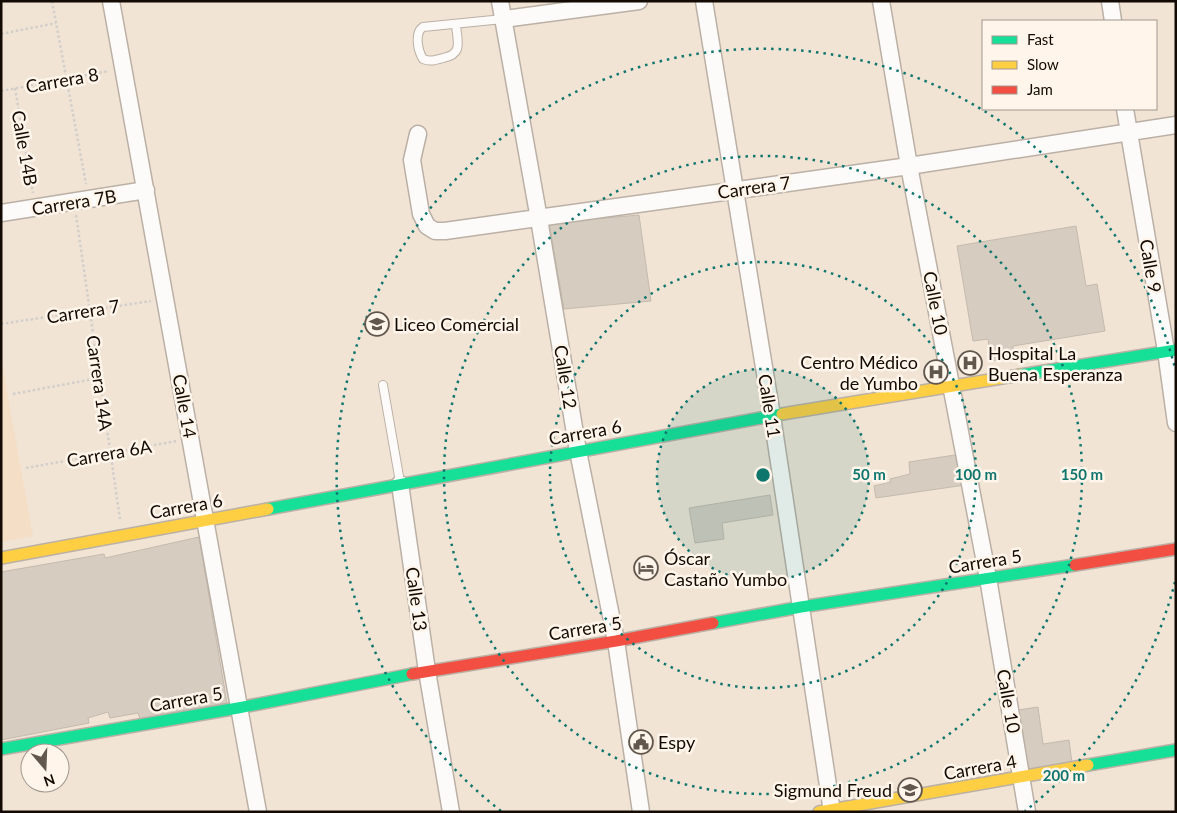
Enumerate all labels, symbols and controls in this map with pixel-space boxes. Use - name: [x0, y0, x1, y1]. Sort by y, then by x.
- legend: [982, 20, 1157, 110]
- text: Fast: [1027, 30, 1054, 48]
- text: Slow: [1027, 55, 1059, 73]
- street label: Carrera 8: [24, 63, 100, 97]
- text: Jam: [1027, 80, 1053, 98]
- street label: Calle 14B: [8, 109, 42, 187]
- street label: Carrera 7: [716, 171, 792, 203]
- street label: Carrera 7B: [30, 184, 118, 220]
- street label: Calle 9: [1135, 237, 1167, 295]
- street label: Calle 10: [919, 269, 953, 337]
- street label: Carrera 7: [45, 294, 121, 328]
- school or university icon: Liceo Comercial: [364, 311, 390, 337]
- place label: Liceo Comercial: [394, 313, 519, 335]
- street label: Carrera 14A: [82, 334, 118, 433]
- place label: Hospital La Buena Esperanza: [988, 342, 1123, 385]
- street label: Calle 12: [550, 343, 582, 411]
- hospital icon: Hospital La Buena Esperanza: [957, 350, 983, 376]
- place label: Centro Médico de Yumbo: [800, 351, 918, 394]
- hospital icon: Centro Médico de Yumbo: [923, 359, 949, 385]
- street label: Calle 14: [169, 372, 201, 440]
- street label: Calle 11: [754, 372, 786, 440]
- street label: Carrera 6: [547, 415, 623, 449]
- street label: Carrera 6A: [65, 435, 154, 471]
- text: 50 m: [852, 465, 886, 483]
- text: 100 m: [955, 465, 997, 483]
- text: 150 m: [1061, 465, 1103, 483]
- centre of rings: [754, 466, 772, 484]
- street label: Carrera 6: [148, 489, 224, 523]
- street label: Carrera 5: [947, 544, 1023, 578]
- place label: Óscar Castaño Yumbo: [664, 547, 787, 590]
- hotel icon: Óscar Castaño Yumbo: [633, 555, 659, 581]
- street label: Calle 13: [402, 566, 432, 632]
- street label: Carrera 5: [547, 611, 623, 645]
- street label: Calle 10: [993, 667, 1025, 735]
- street label: Carrera 5: [148, 682, 224, 716]
- public building icon: Espy: [628, 729, 654, 755]
- place label: Espy: [658, 731, 696, 753]
- north arrow: [20, 743, 70, 793]
- street label: Carrera 4: [942, 750, 1018, 784]
- text: 200 m: [1043, 766, 1085, 784]
- text: N: [42, 771, 57, 791]
- school or university icon: Sigmund Freud: [897, 777, 923, 803]
- place label: Sigmund Freud: [774, 779, 892, 801]

